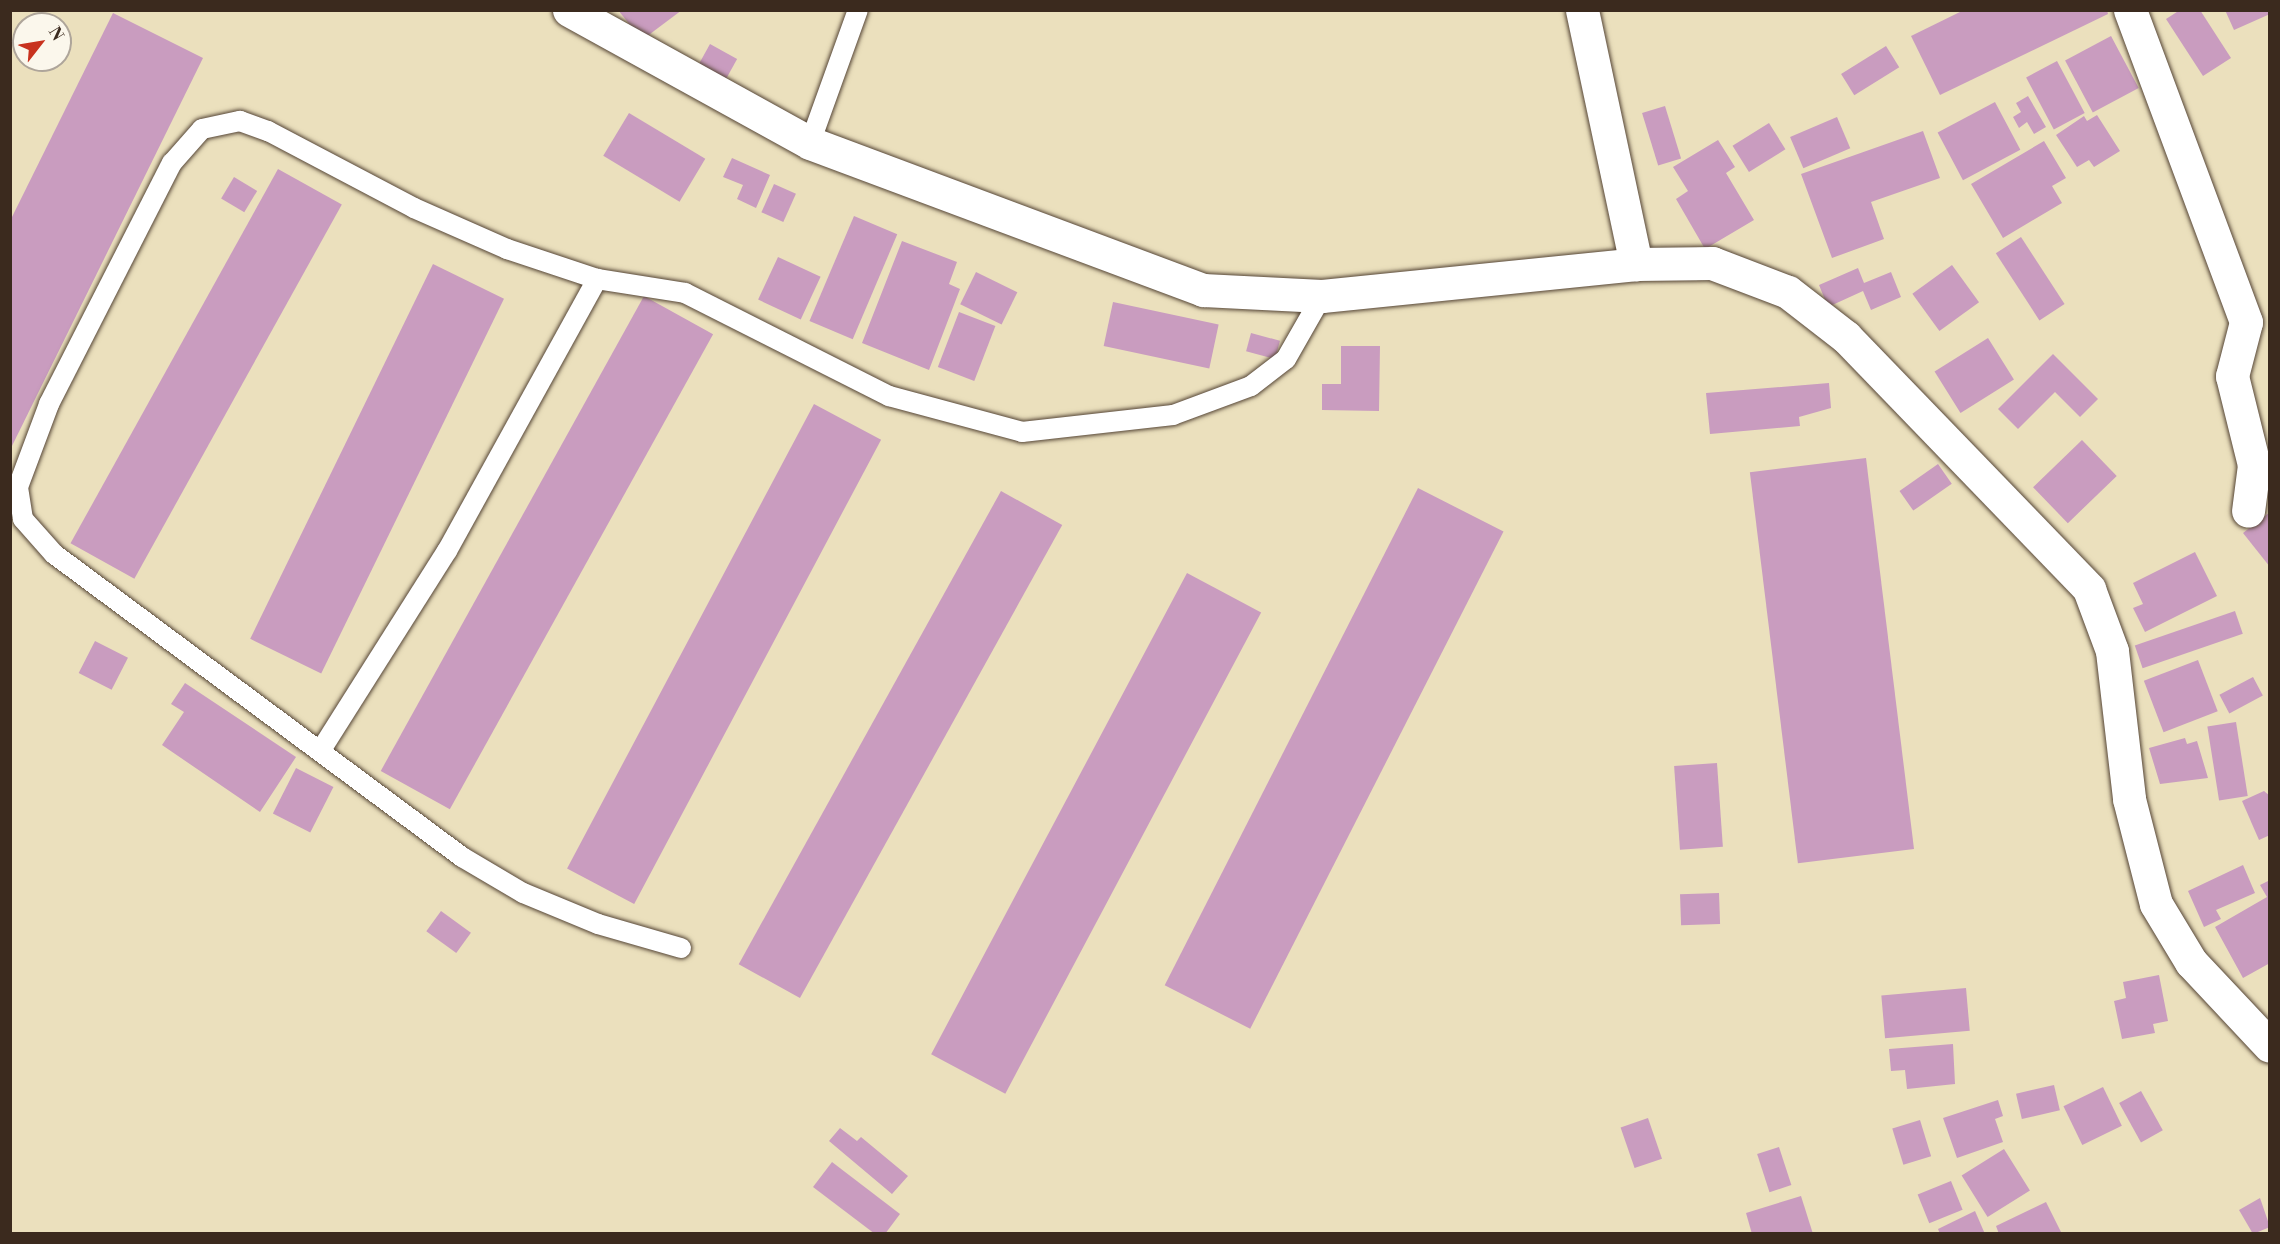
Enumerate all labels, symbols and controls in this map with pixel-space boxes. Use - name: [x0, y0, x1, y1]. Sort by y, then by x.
- north arrow: [12, 12, 72, 72]
- text: N: [44, 23, 68, 44]

